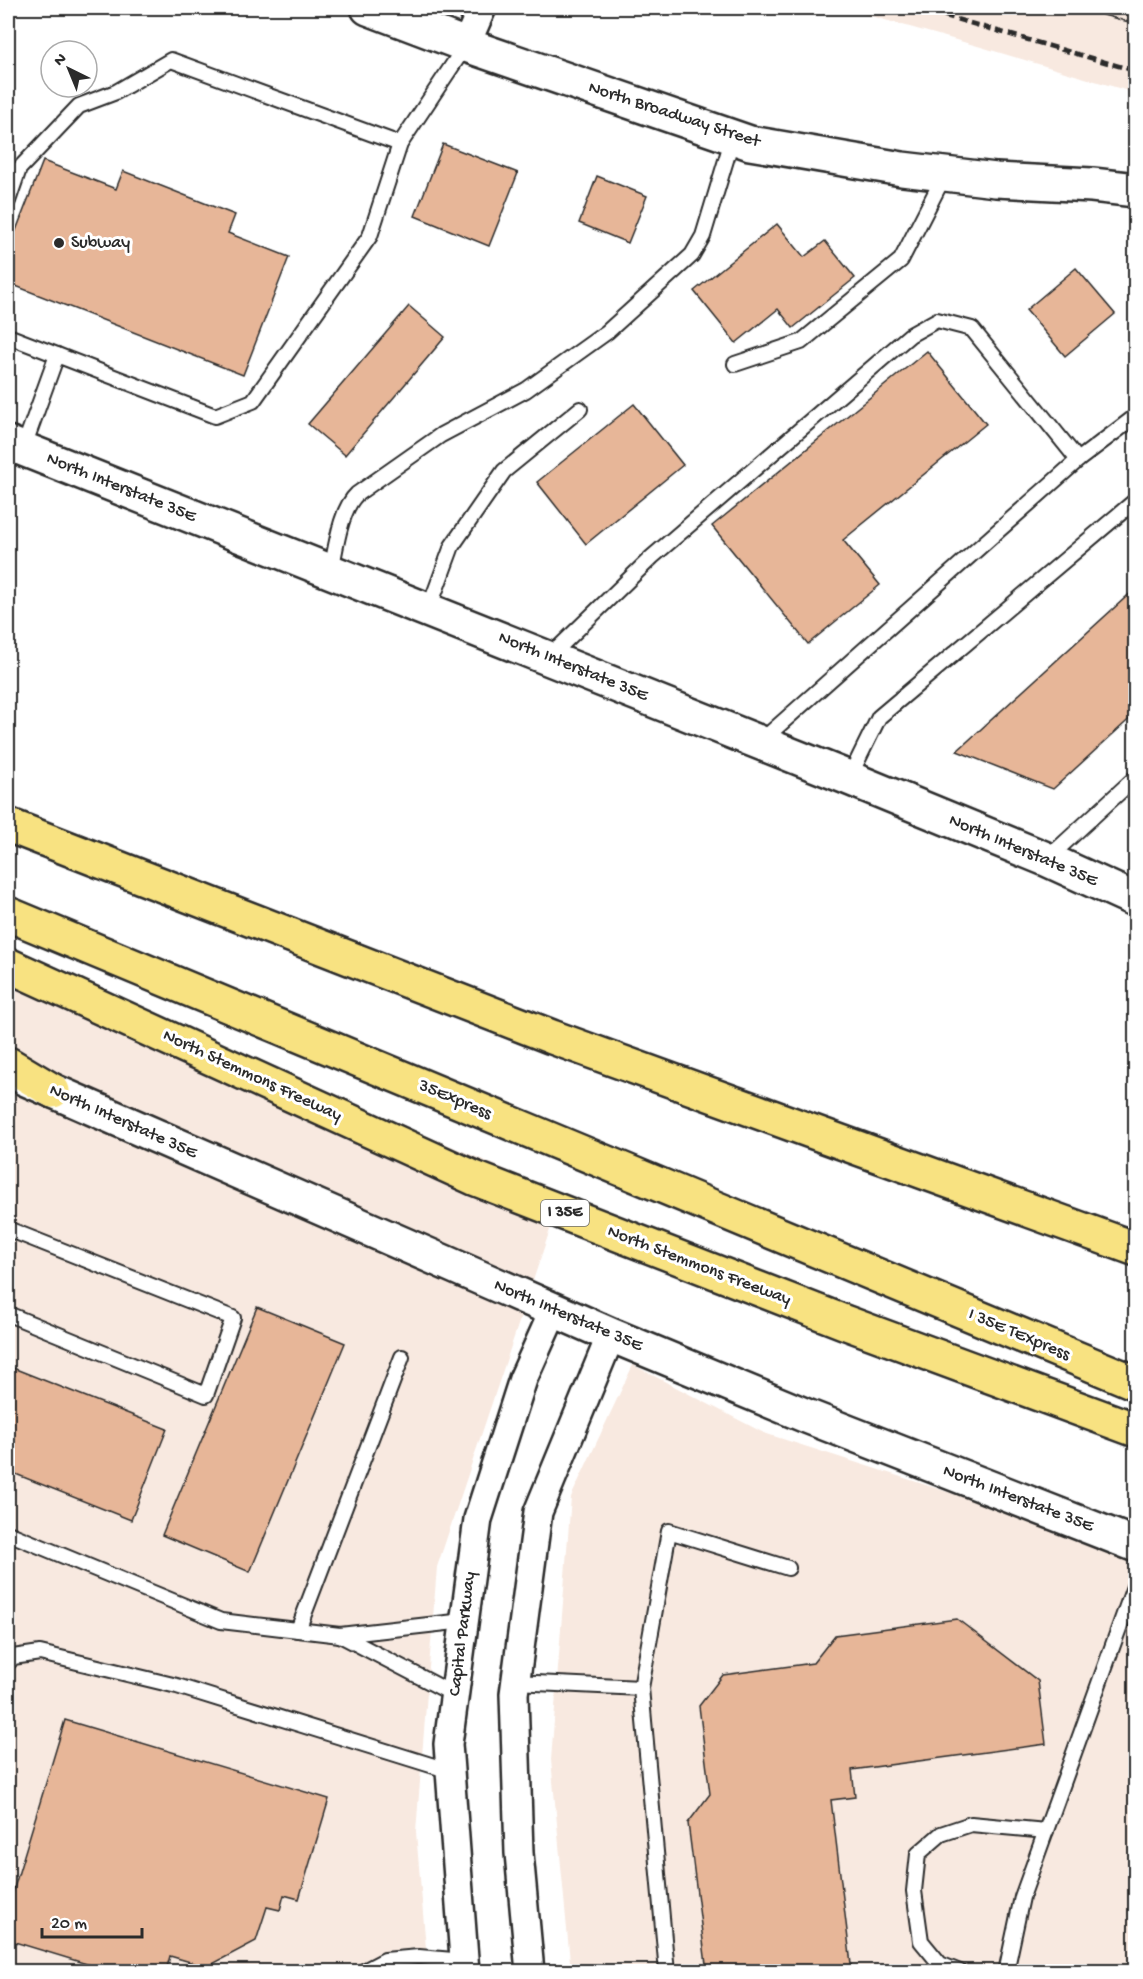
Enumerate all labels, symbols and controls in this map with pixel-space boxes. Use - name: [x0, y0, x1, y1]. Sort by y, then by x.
- north arrow: [39, 39, 99, 99]
- text: N: [51, 50, 72, 71]
- street label: North Broadway Street: [586, 77, 764, 153]
- place label: Subway: [71, 233, 130, 254]
- marker: Subway: [52, 236, 66, 250]
- street label: North Interstate 35E: [43, 448, 200, 528]
- street label: North Interstate 35E: [495, 627, 652, 707]
- street label: North Interstate 35E: [945, 810, 1101, 892]
- street label: North Stemmons Freeway: [159, 1025, 345, 1127]
- street label: 35Express: [414, 1075, 496, 1125]
- street label: North Interstate 35E: [46, 1080, 201, 1164]
- road number: I 35E: [541, 1200, 589, 1226]
- street label: North Stemmons Freeway: [604, 1221, 794, 1311]
- street label: North Interstate 35E: [490, 1275, 646, 1357]
- street label: I 35E TEXpress: [965, 1304, 1074, 1366]
- street label: North Interstate 35E: [940, 1461, 1097, 1538]
- street label: Capital Parkway: [445, 1570, 481, 1697]
- scale bar: [42, 1901, 142, 1939]
- text: 20 m: [51, 1914, 87, 1935]

